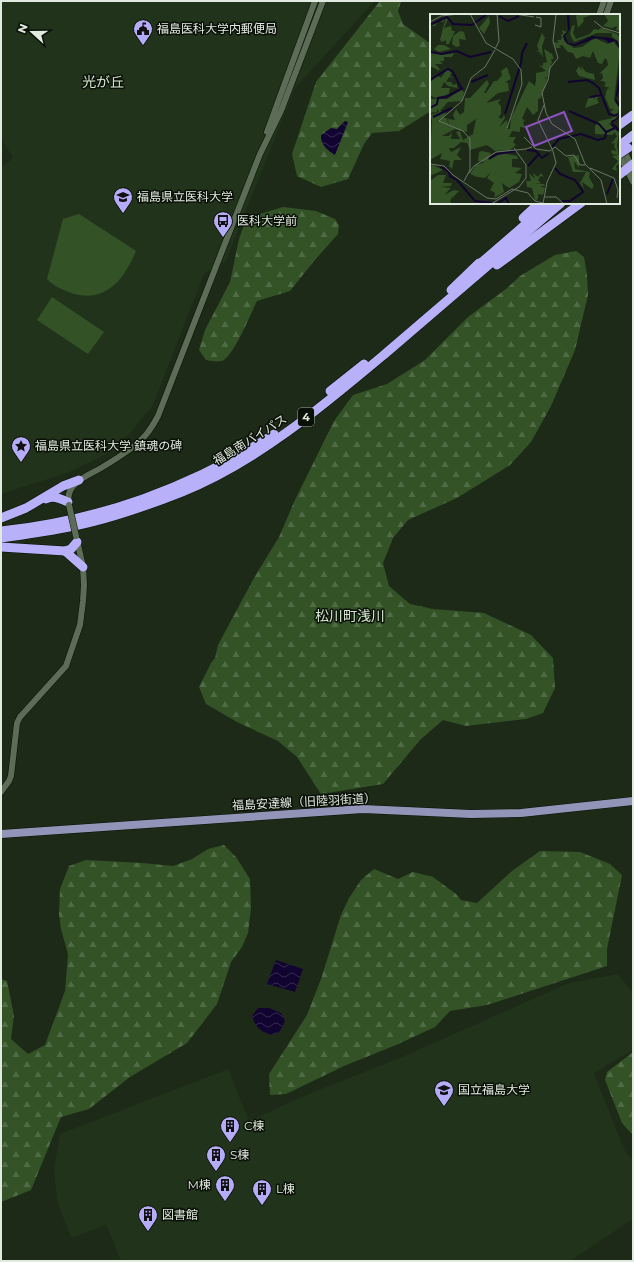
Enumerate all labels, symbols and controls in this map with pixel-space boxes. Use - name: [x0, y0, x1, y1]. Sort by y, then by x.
- north arrow: [12, 12, 52, 52]
- inset map: [430, 14, 620, 204]
- public building icon: 福島医科大学内郵便局: [132, 18, 154, 46]
- place label: 福島医科大学内郵便局: [157, 21, 277, 36]
- text: N: [15, 22, 31, 35]
- district label: 光が丘: [82, 73, 124, 91]
- school or university icon: 福島県立医科大学: [112, 186, 134, 214]
- place label: 福島県立医科大学: [137, 189, 233, 204]
- bus stop icon: 医科大学前: [212, 210, 234, 238]
- place label: 医科大学前: [237, 213, 297, 228]
- road number: 4: [298, 408, 314, 426]
- street label: 福島南バイパス: [210, 411, 289, 468]
- place icon: 福島県立医科大学 鎮魂の碑: [10, 435, 32, 463]
- place label: 福島県立医科大学 鎮魂の碑: [35, 438, 182, 453]
- district label: 松川町浅川: [315, 607, 385, 625]
- street label: 福島安達線（旧陸羽街道）: [232, 790, 376, 813]
- school or university icon: 国立福島大学: [433, 1079, 455, 1107]
- place label: 国立福島大学: [458, 1082, 530, 1097]
- building icon: C棟: [219, 1115, 241, 1143]
- place label: C棟: [244, 1118, 265, 1133]
- building icon: S棟: [205, 1144, 227, 1172]
- place label: S棟: [230, 1147, 249, 1162]
- building icon: M棟: [214, 1174, 236, 1202]
- place label: M棟: [188, 1177, 211, 1192]
- building icon: L棟: [251, 1178, 273, 1206]
- place label: L棟: [276, 1181, 295, 1196]
- building icon: 図書館: [137, 1204, 159, 1232]
- place label: 図書館: [162, 1207, 198, 1222]

